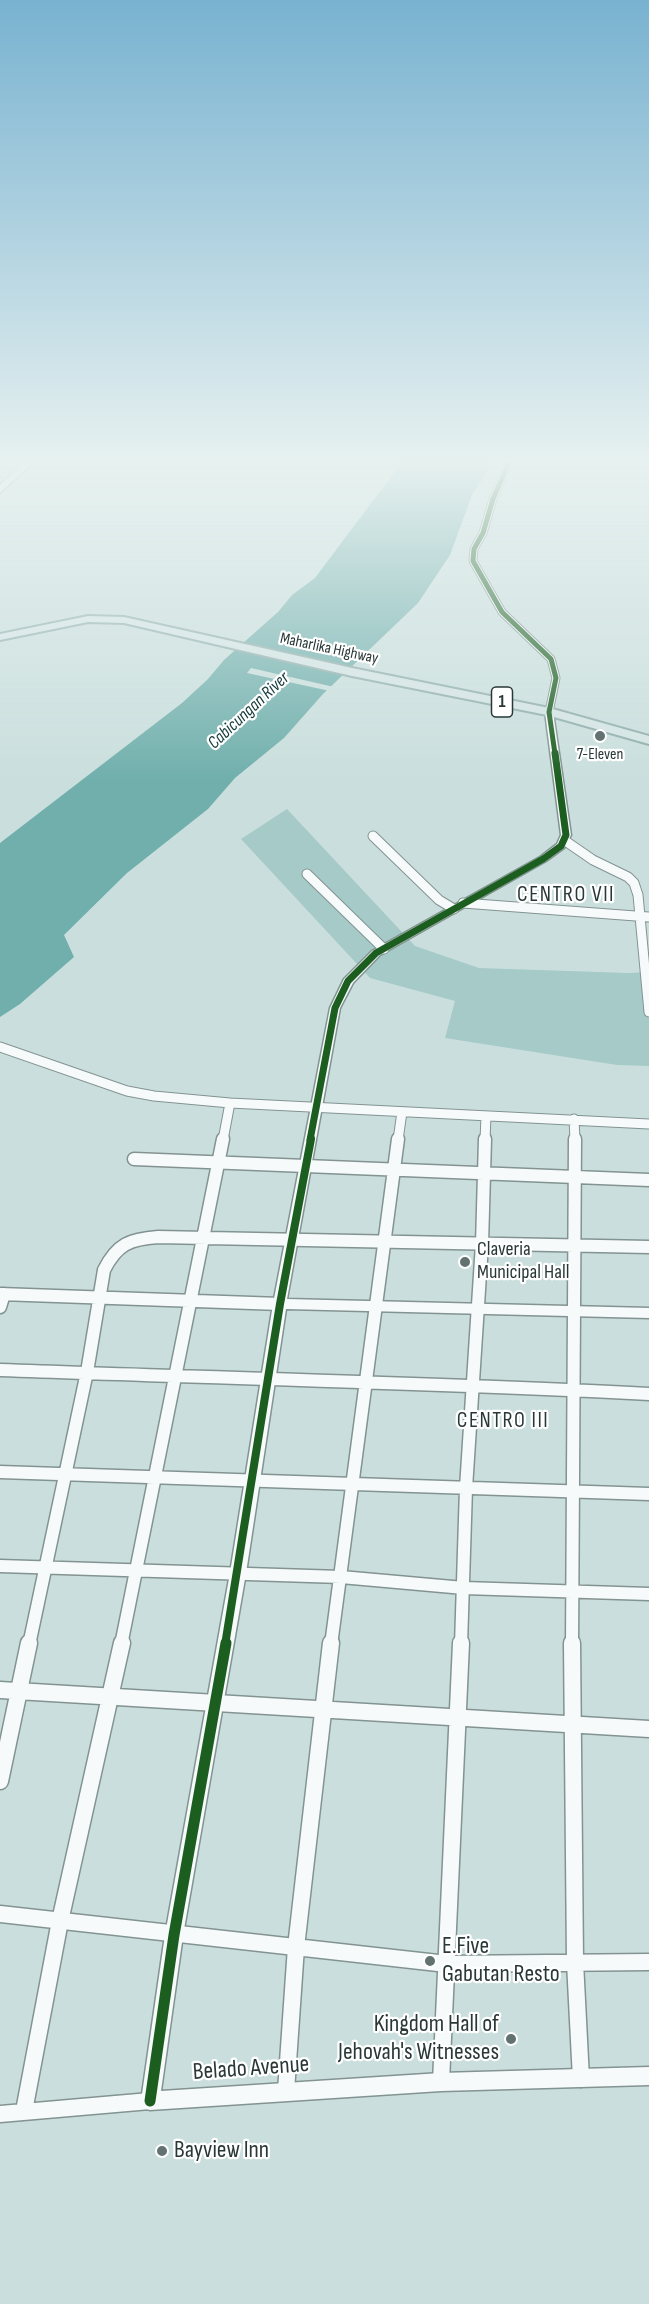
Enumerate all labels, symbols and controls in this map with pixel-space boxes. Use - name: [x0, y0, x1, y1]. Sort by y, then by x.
- street label: Maharlika Highway: [278, 629, 380, 669]
- water label: Cabicungan River: [204, 668, 294, 754]
- road number: 1: [492, 687, 512, 717]
- marker: 7-Eleven: [593, 729, 607, 743]
- place label: 7-Eleven: [577, 745, 623, 765]
- district label: CENTRO VII: [517, 882, 615, 908]
- place label: Claveria Municipal Hall: [477, 1238, 569, 1285]
- marker: Claveria Municipal Hall: [458, 1255, 472, 1269]
- district label: CENTRO III: [457, 1408, 549, 1434]
- place label: E.Five Gabutan Resto: [442, 1933, 560, 1989]
- marker: E.Five Gabutan Resto: [423, 1954, 437, 1968]
- place label: Kingdom Hall of Jehovah's Witnesses: [338, 2011, 499, 2067]
- marker: Kingdom Hall of Jehovah's Witnesses: [504, 2032, 518, 2046]
- street label: Belado Avenue: [192, 2051, 310, 2087]
- place label: Bayview Inn: [174, 2137, 269, 2165]
- marker: Bayview Inn: [155, 2144, 169, 2158]

